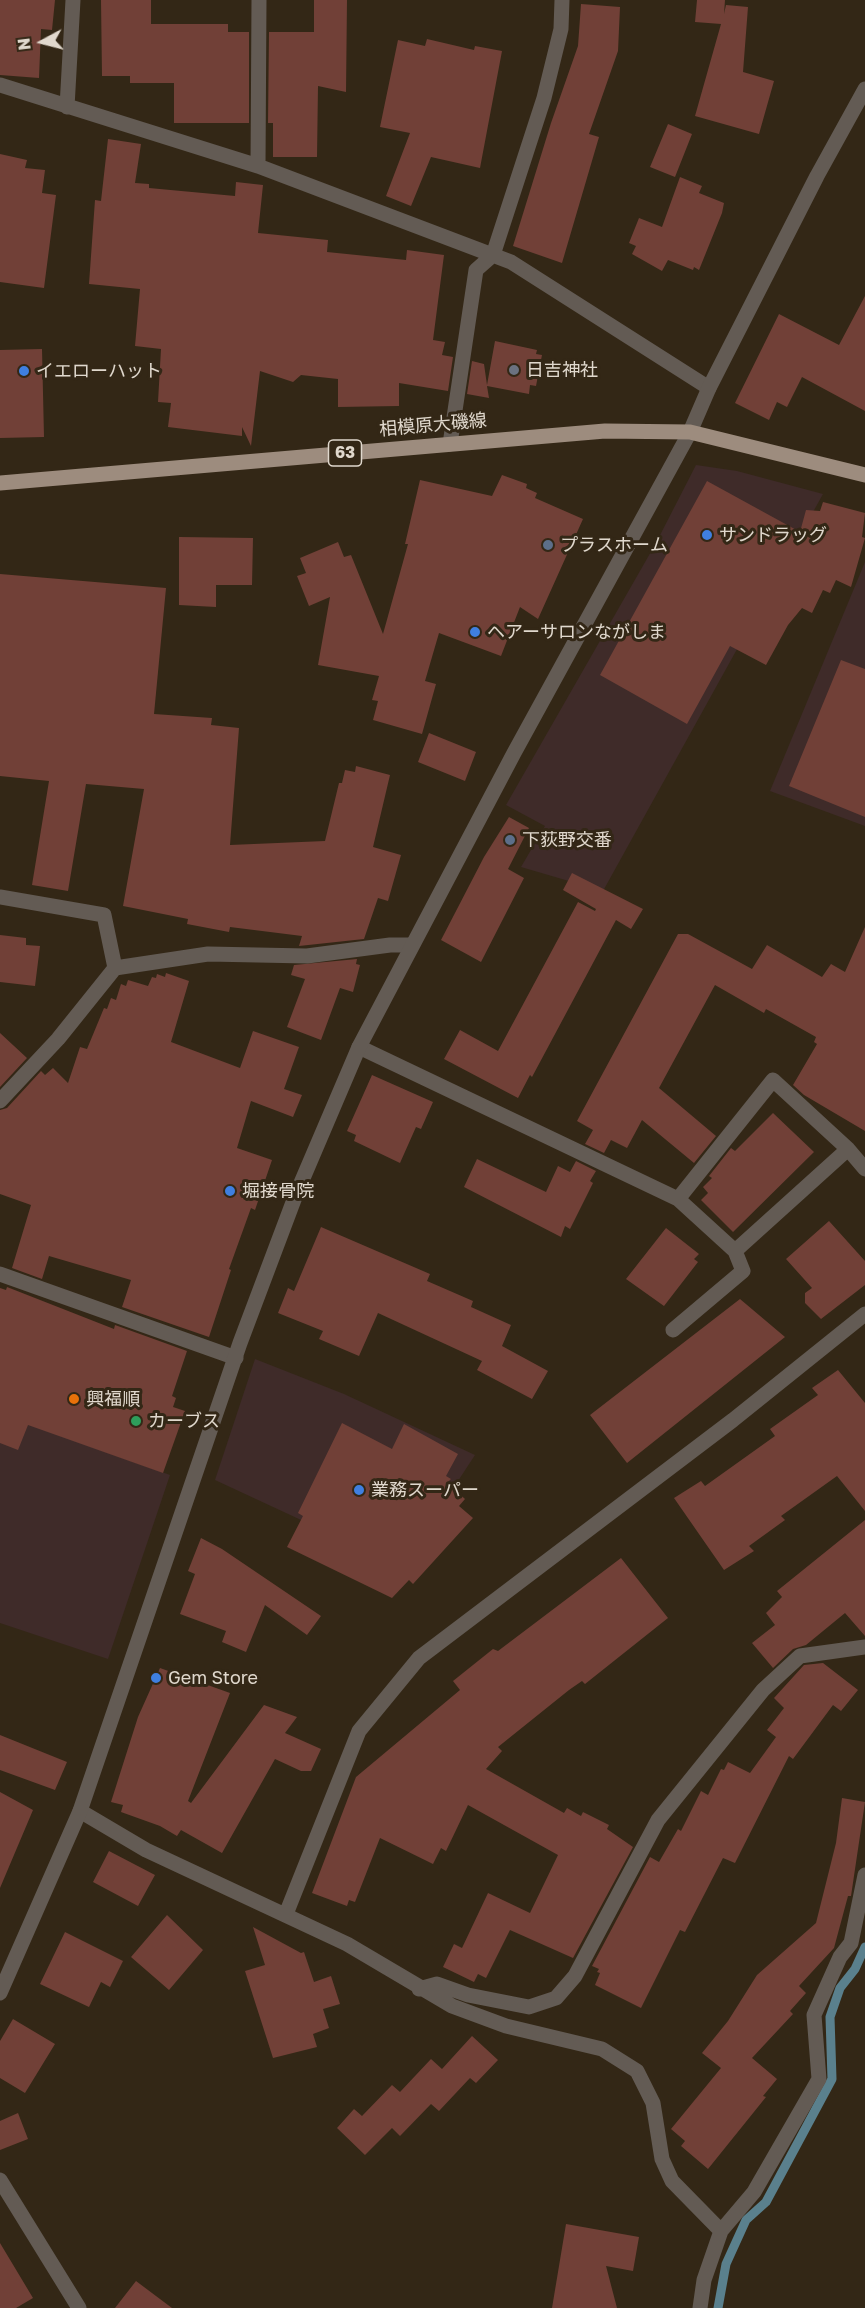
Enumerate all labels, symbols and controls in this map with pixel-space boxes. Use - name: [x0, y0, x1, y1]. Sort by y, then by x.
- north arrow: [12, 12, 72, 72]
- text: N: [13, 37, 35, 51]
- place label: 日吉神社: [526, 359, 598, 381]
- place label: イエローハット: [36, 360, 162, 382]
- marker: 日吉神社: [507, 363, 521, 377]
- marker: イエローハット: [17, 364, 31, 378]
- street label: 相模原大磯線: [378, 410, 488, 440]
- road number: 63: [328, 440, 362, 466]
- place label: サンドラッグ: [719, 524, 827, 546]
- marker: サンドラッグ: [700, 528, 714, 542]
- place label: プラスホーム: [560, 534, 668, 556]
- marker: プラスホーム: [541, 538, 555, 552]
- place label: ヘアーサロンながしま: [487, 621, 666, 643]
- marker: ヘアーサロンながしま: [468, 625, 482, 639]
- place label: 下荻野交番: [522, 829, 612, 851]
- marker: 下荻野交番: [503, 833, 517, 847]
- place label: 堀接骨院: [242, 1180, 314, 1202]
- marker: 堀接骨院: [223, 1184, 237, 1198]
- place label: 興福順: [86, 1388, 140, 1410]
- marker: 興福順: [67, 1392, 81, 1406]
- place label: カーブス: [148, 1410, 220, 1432]
- marker: カーブス: [129, 1414, 143, 1428]
- place label: 業務スーパー: [371, 1479, 479, 1501]
- marker: 業務スーパー: [352, 1483, 366, 1497]
- place label: Gem Store: [168, 1667, 258, 1689]
- marker: Gem Store: [149, 1671, 163, 1685]

